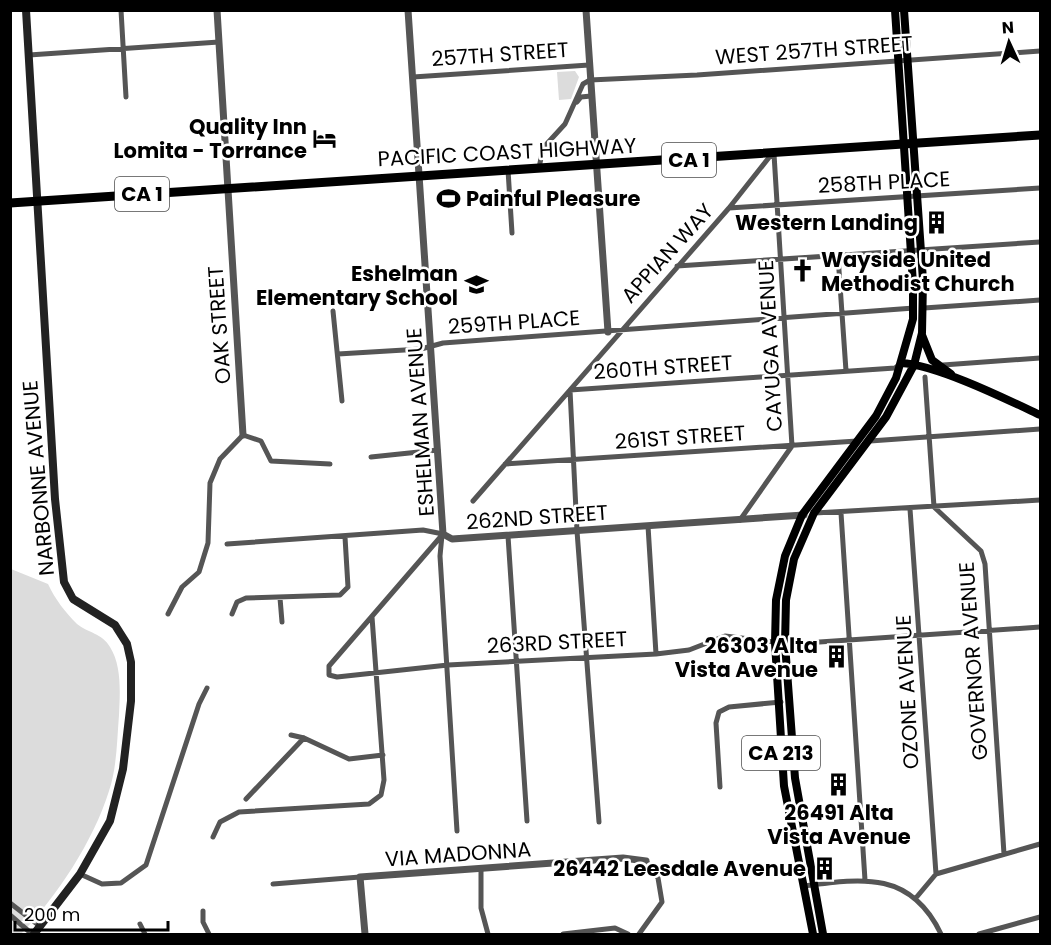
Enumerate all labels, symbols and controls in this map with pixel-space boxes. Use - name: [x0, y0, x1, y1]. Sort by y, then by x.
- north arrow: [979, 12, 1039, 72]
- text: N: [1001, 16, 1015, 39]
- street label: WEST 257TH STREET: [714, 29, 914, 71]
- street label: 257TH STREET: [430, 35, 570, 73]
- place label: Quality Inn Lomita - Torrance: [113, 112, 307, 165]
- hotel icon: Quality Inn Lomita - Torrance: [312, 125, 338, 151]
- street label: PACIFIC COAST HIGHWAY: [377, 131, 637, 173]
- road number: CA 1: [662, 143, 716, 177]
- street label: 258TH PLACE: [817, 164, 951, 200]
- road number: CA 1: [115, 177, 169, 211]
- place label: Painful Pleasure: [466, 184, 640, 213]
- sports icon: Painful Pleasure: [435, 185, 461, 211]
- street label: APPIAN WAY: [614, 197, 720, 309]
- place label: Western Landing: [735, 208, 918, 237]
- building icon: Western Landing: [923, 209, 949, 235]
- place label: Wayside United Methodist Church: [821, 245, 1015, 298]
- church icon: Wayside United Methodist Church: [790, 258, 816, 284]
- place label: Eshelman Elementary School: [256, 259, 458, 312]
- street label: CAYUGA AVENUE: [751, 259, 789, 433]
- street label: OAK STREET: [200, 265, 238, 385]
- school or university icon: Eshelman Elementary School: [463, 272, 489, 298]
- street label: 259TH PLACE: [447, 303, 581, 341]
- street label: ESHELMAN AVENUE: [399, 327, 441, 517]
- street label: 260TH STREET: [592, 348, 734, 386]
- street label: NARBONNE AVENUE: [15, 379, 61, 577]
- street label: 261ST STREET: [614, 418, 746, 456]
- street label: 262ND STREET: [465, 498, 609, 536]
- street label: GOVERNOR AVENUE: [952, 561, 994, 761]
- street label: OZONE AVENUE: [888, 614, 926, 770]
- street label: 263RD STREET: [486, 624, 628, 660]
- place label: 26303 Alta Vista Avenue: [675, 631, 818, 684]
- building icon: 26303 Alta Vista Avenue: [823, 644, 849, 670]
- road number: CA 213: [742, 736, 820, 770]
- building icon: 26491 Alta Vista Avenue: [826, 771, 852, 797]
- place label: 26491 Alta Vista Avenue: [767, 798, 911, 851]
- street label: VIA MADONNA: [384, 834, 532, 874]
- place label: 26442 Leesdale Avenue: [553, 854, 806, 883]
- building icon: 26442 Leesdale Avenue: [811, 855, 837, 881]
- scale bar: [15, 894, 168, 932]
- text: 200 m: [24, 902, 80, 927]

